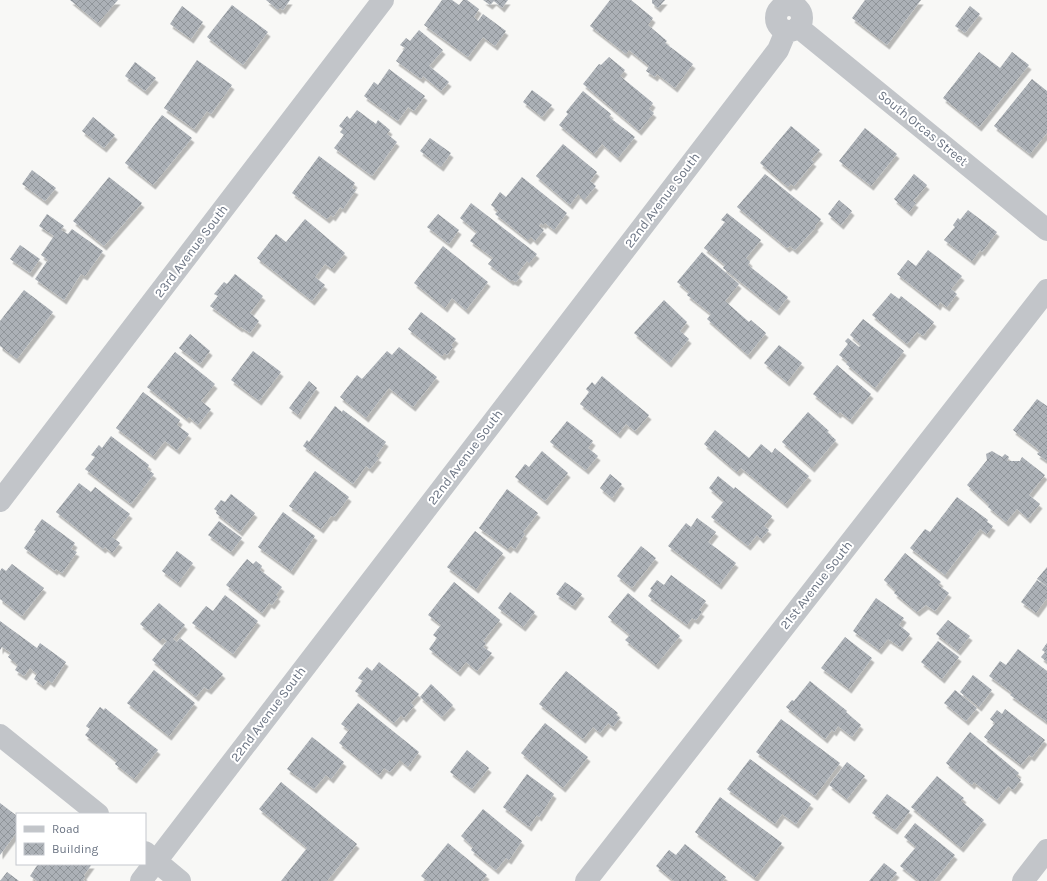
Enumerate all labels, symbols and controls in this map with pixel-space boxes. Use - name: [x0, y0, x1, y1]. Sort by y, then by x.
- street label: South Orcas Street: [875, 87, 971, 169]
- street label: 22nd Avenue South: [621, 150, 703, 250]
- street label: 23rd Avenue South: [151, 202, 231, 300]
- street label: 22nd Avenue South: [424, 407, 506, 507]
- street label: 21st Avenue South: [777, 538, 855, 632]
- street label: 22nd Avenue South: [227, 664, 309, 764]
- legend: [16, 813, 146, 865]
- text: Road: [52, 822, 80, 836]
- text: Building: [52, 842, 99, 856]

